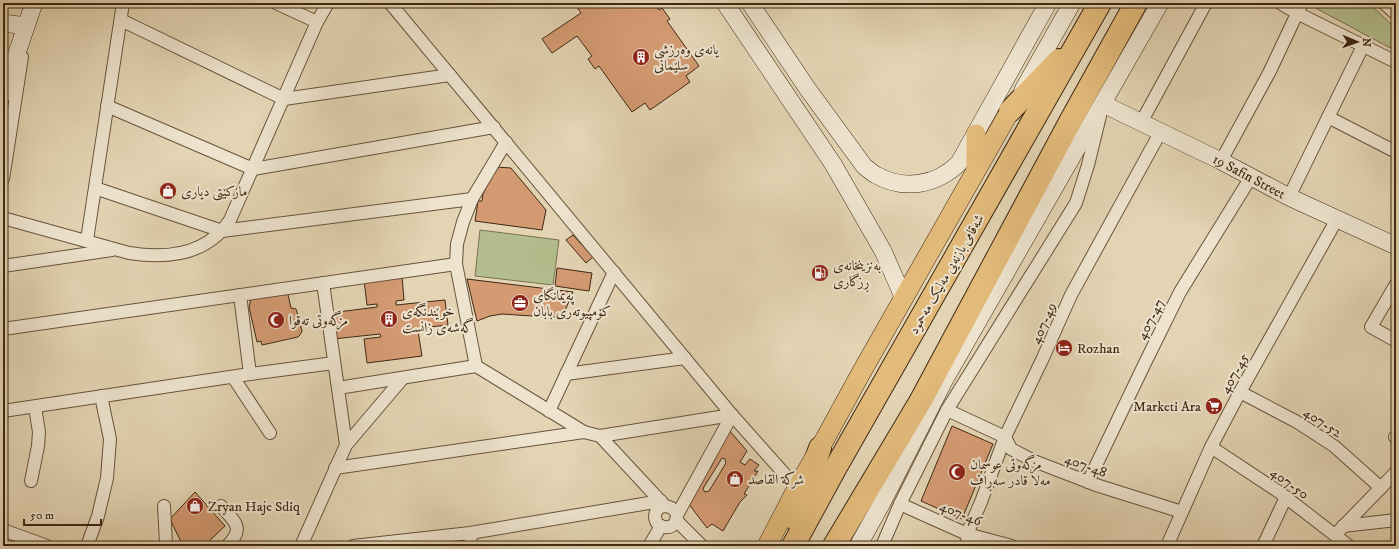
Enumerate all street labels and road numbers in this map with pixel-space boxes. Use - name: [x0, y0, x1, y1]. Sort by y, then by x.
- street label: 19 Safin Street: [1210, 150, 1289, 204]
- street label: شەقامی بازنەیی مەلیک مەحمود: [905, 211, 989, 338]
- street label: 407-47: [1133, 296, 1169, 343]
- street label: 407-49: [1027, 300, 1061, 347]
- street label: 407-45: [1216, 350, 1253, 397]
- street label: 407-52: [1300, 404, 1345, 442]
- street label: 407-48: [1062, 450, 1109, 482]
- street label: 407-50: [1267, 464, 1312, 504]
- street label: 407-46: [937, 497, 985, 531]

